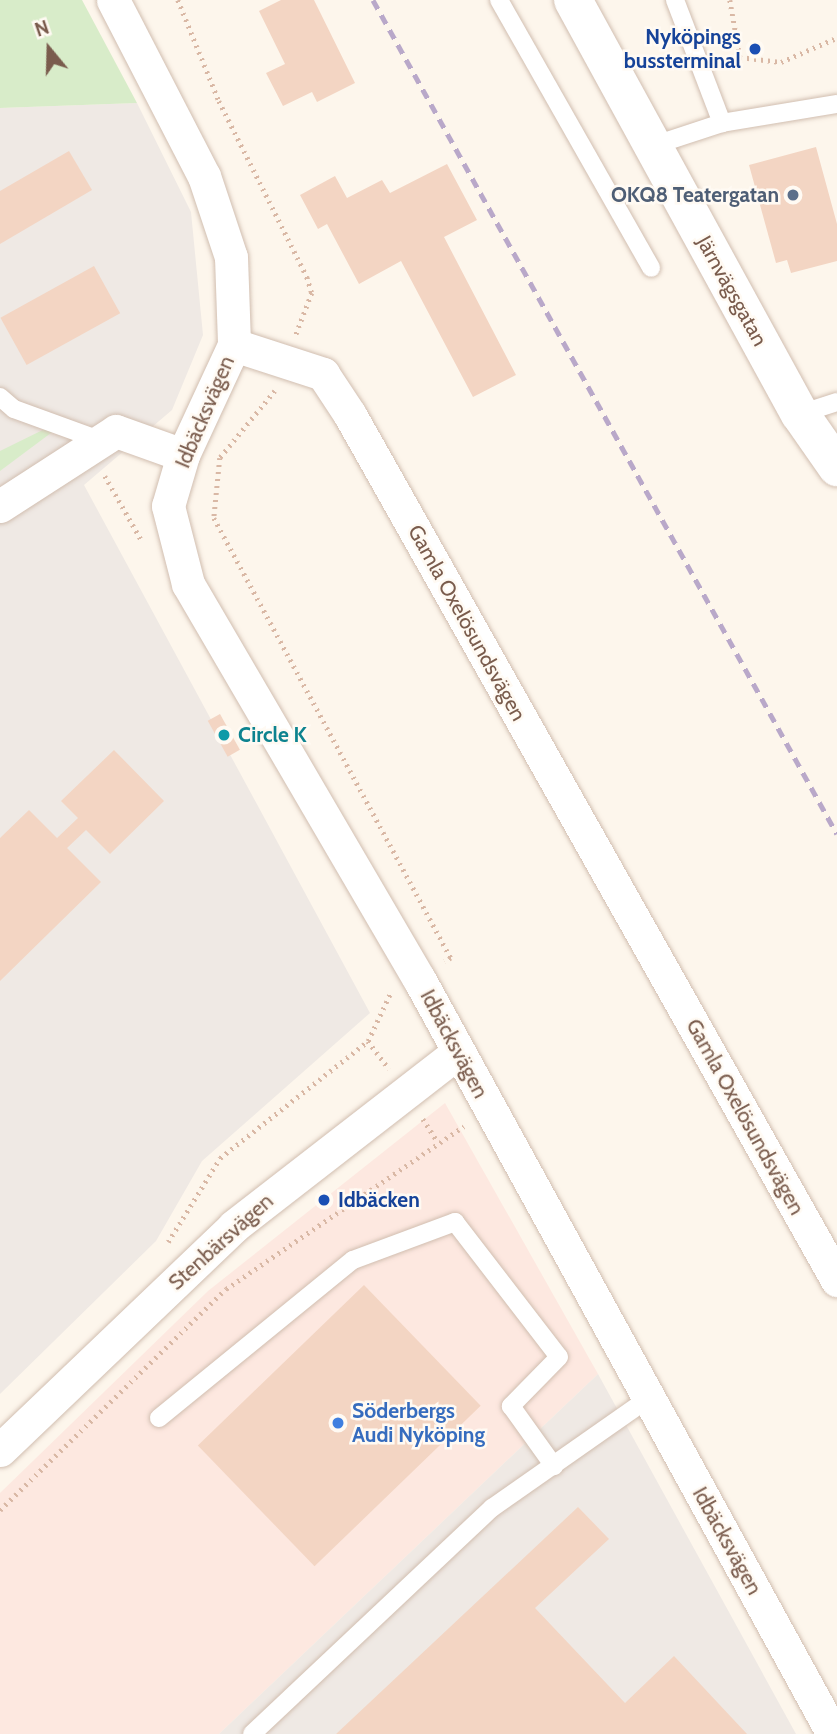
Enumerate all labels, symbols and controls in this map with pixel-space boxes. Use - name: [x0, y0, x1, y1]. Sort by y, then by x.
- north arrow: [14, 14, 84, 84]
- text: N: [32, 16, 52, 42]
- place label: Nyköpings bussterminal: [624, 24, 741, 74]
- marker: Nyköpings bussterminal: [747, 41, 763, 57]
- place label: OKQ8 Teatergatan: [611, 182, 779, 208]
- marker: OKQ8 Teatergatan: [785, 187, 801, 203]
- street label: Järnvägsgatan: [691, 232, 773, 350]
- street label: Idbäcksvägen: [170, 352, 240, 472]
- street label: Gamla Oxelösundsvägen: [403, 521, 531, 725]
- place label: Circle K: [238, 722, 307, 748]
- marker: Circle K: [216, 727, 232, 743]
- street label: Idbäcksvägen: [415, 985, 493, 1103]
- street label: Gamla Oxelösundsvägen: [681, 1015, 809, 1219]
- place label: Idbäcken: [338, 1187, 420, 1213]
- street label: Stenbärsvägen: [164, 1189, 278, 1295]
- marker: Idbäcken: [316, 1192, 332, 1208]
- place label: Söderbergs Audi Nyköping: [352, 1398, 485, 1448]
- marker: Söderbergs Audi Nyköping: [330, 1415, 346, 1431]
- street label: Idbäcksvägen: [687, 1483, 767, 1599]

